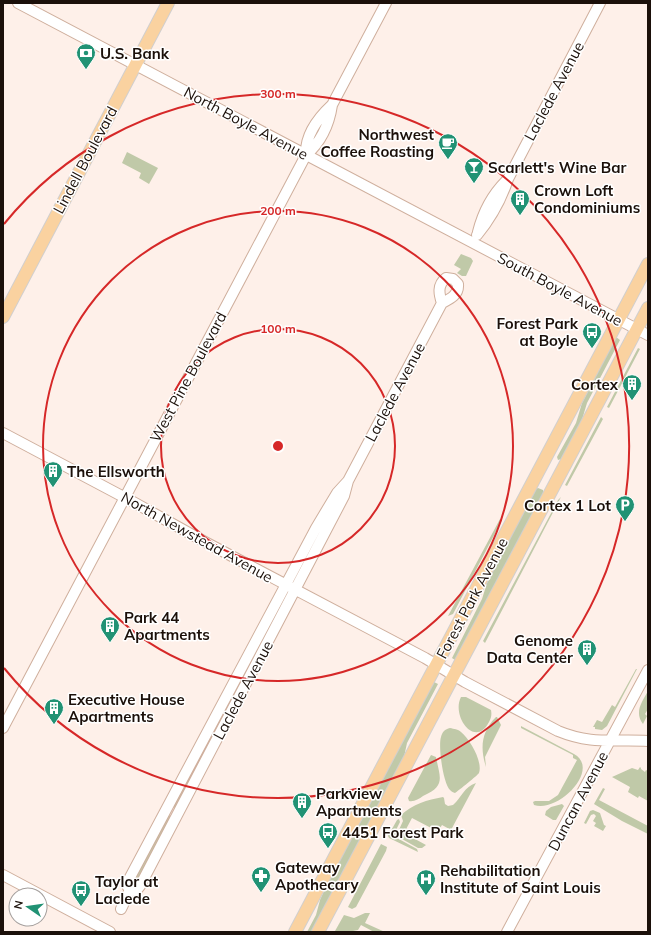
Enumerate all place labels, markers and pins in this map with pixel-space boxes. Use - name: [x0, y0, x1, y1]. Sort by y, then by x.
- bank icon: U.S. Bank: [75, 42, 97, 70]
- place label: U.S. Bank: [100, 44, 170, 63]
- place label: Northwest Coffee Roasting: [320, 125, 434, 161]
- cafe icon: Northwest Coffee Roasting: [437, 132, 459, 160]
- bar icon: Scarlett's Wine Bar: [463, 156, 485, 184]
- place label: Scarlett's Wine Bar: [488, 158, 626, 177]
- place label: Crown Loft Condominiums: [534, 181, 640, 217]
- building icon: Crown Loft Condominiums: [509, 188, 531, 216]
- place label: Forest Park at Boyle: [496, 314, 579, 350]
- bus stop icon: Forest Park at Boyle: [581, 321, 603, 349]
- building icon: Cortex: [621, 373, 643, 401]
- place label: Cortex: [571, 375, 619, 394]
- centre of rings: [271, 439, 285, 453]
- building icon: The Ellsworth: [42, 460, 64, 488]
- place label: The Ellsworth: [67, 462, 165, 481]
- parking icon: Cortex 1 Lot: [614, 494, 636, 522]
- place label: Cortex 1 Lot: [524, 496, 611, 515]
- place label: Park 44 Apartments: [124, 608, 210, 644]
- building icon: Park 44 Apartments: [99, 615, 121, 643]
- place label: Genome Data Center: [486, 631, 573, 667]
- building icon: Genome Data Center: [576, 638, 598, 666]
- place label: Executive House Apartments: [68, 690, 185, 726]
- building icon: Executive House Apartments: [43, 697, 65, 725]
- place label: Parkview Apartments: [316, 784, 402, 820]
- building icon: Parkview Apartments: [291, 791, 313, 819]
- bus stop icon: 4451 Forest Park: [317, 821, 339, 849]
- place label: 4451 Forest Park: [342, 823, 464, 842]
- place label: Gateway Apothecary: [275, 858, 359, 894]
- place label: Rehabilitation Institute of Saint Louis: [440, 861, 601, 897]
- pharmacy icon: Gateway Apothecary: [250, 865, 272, 893]
- hospital icon: Rehabilitation Institute of Saint Louis: [415, 868, 437, 896]
- place label: Taylor at Laclede: [95, 872, 159, 908]
- bus stop icon: Taylor at Laclede: [70, 879, 92, 907]

